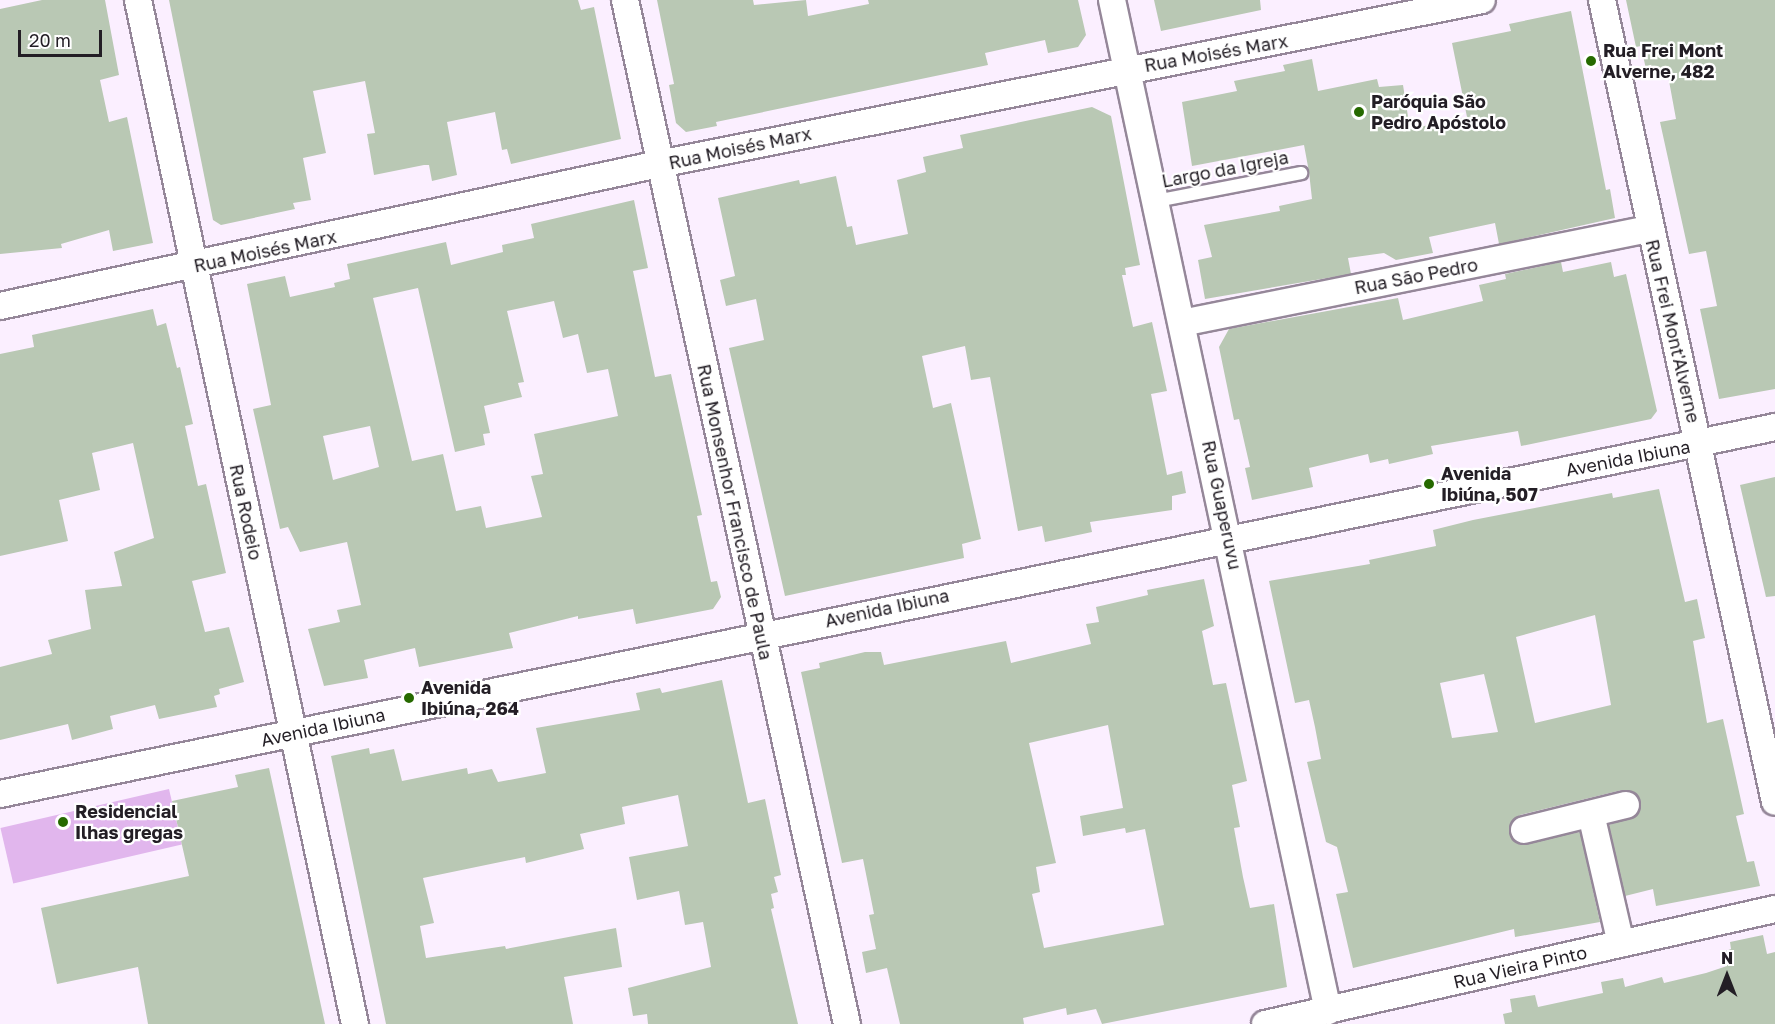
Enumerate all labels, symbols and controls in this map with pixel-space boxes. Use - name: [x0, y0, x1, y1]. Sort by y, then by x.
- scale bar: [21, 18, 105, 56]
- text: 20 m: [29, 29, 71, 51]
- street label: Rua Moisés Marx: [1143, 30, 1289, 76]
- place label: Rua Frei Mont Alverne, 482: [1603, 40, 1723, 82]
- marker: Rua Frei Mont Alverne, 482: [1584, 54, 1598, 68]
- place label: Paróquia São Pedro Apóstolo: [1371, 91, 1506, 134]
- marker: Paróquia São Pedro Apóstolo: [1352, 105, 1366, 119]
- street label: Rua Moisés Marx: [667, 122, 813, 174]
- street label: Largo da Igreja: [1160, 146, 1290, 192]
- street label: Rua Moisés Marx: [192, 225, 338, 277]
- street label: Rua Frei Mont'Alverne: [1641, 237, 1705, 425]
- street label: Rua São Pedro: [1352, 253, 1480, 299]
- street label: Rua Monsenhor Francisco de Paula: [693, 362, 777, 662]
- street label: Avenida Ibiuna: [1564, 435, 1692, 481]
- street label: Rua Guaperuvu: [1198, 438, 1246, 572]
- street label: Rua Rodeio: [225, 462, 267, 562]
- place label: Avenida Ibiúna, 507: [1441, 463, 1538, 506]
- marker: Avenida Ibiúna, 507: [1422, 477, 1436, 491]
- street label: Avenida Ibiuna: [823, 584, 951, 632]
- place label: Avenida Ibiúna, 264: [421, 677, 519, 720]
- marker: Avenida Ibiúna, 264: [402, 691, 416, 705]
- street label: Avenida Ibiuna: [259, 703, 387, 751]
- place label: Residencial Ilhas gregas: [75, 801, 183, 844]
- marker: Residencial Ilhas gregas: [56, 815, 70, 829]
- street label: Rua Vieira Pinto: [1451, 941, 1589, 993]
- north arrow: [1697, 946, 1757, 1006]
- text: N: [1721, 948, 1733, 968]

